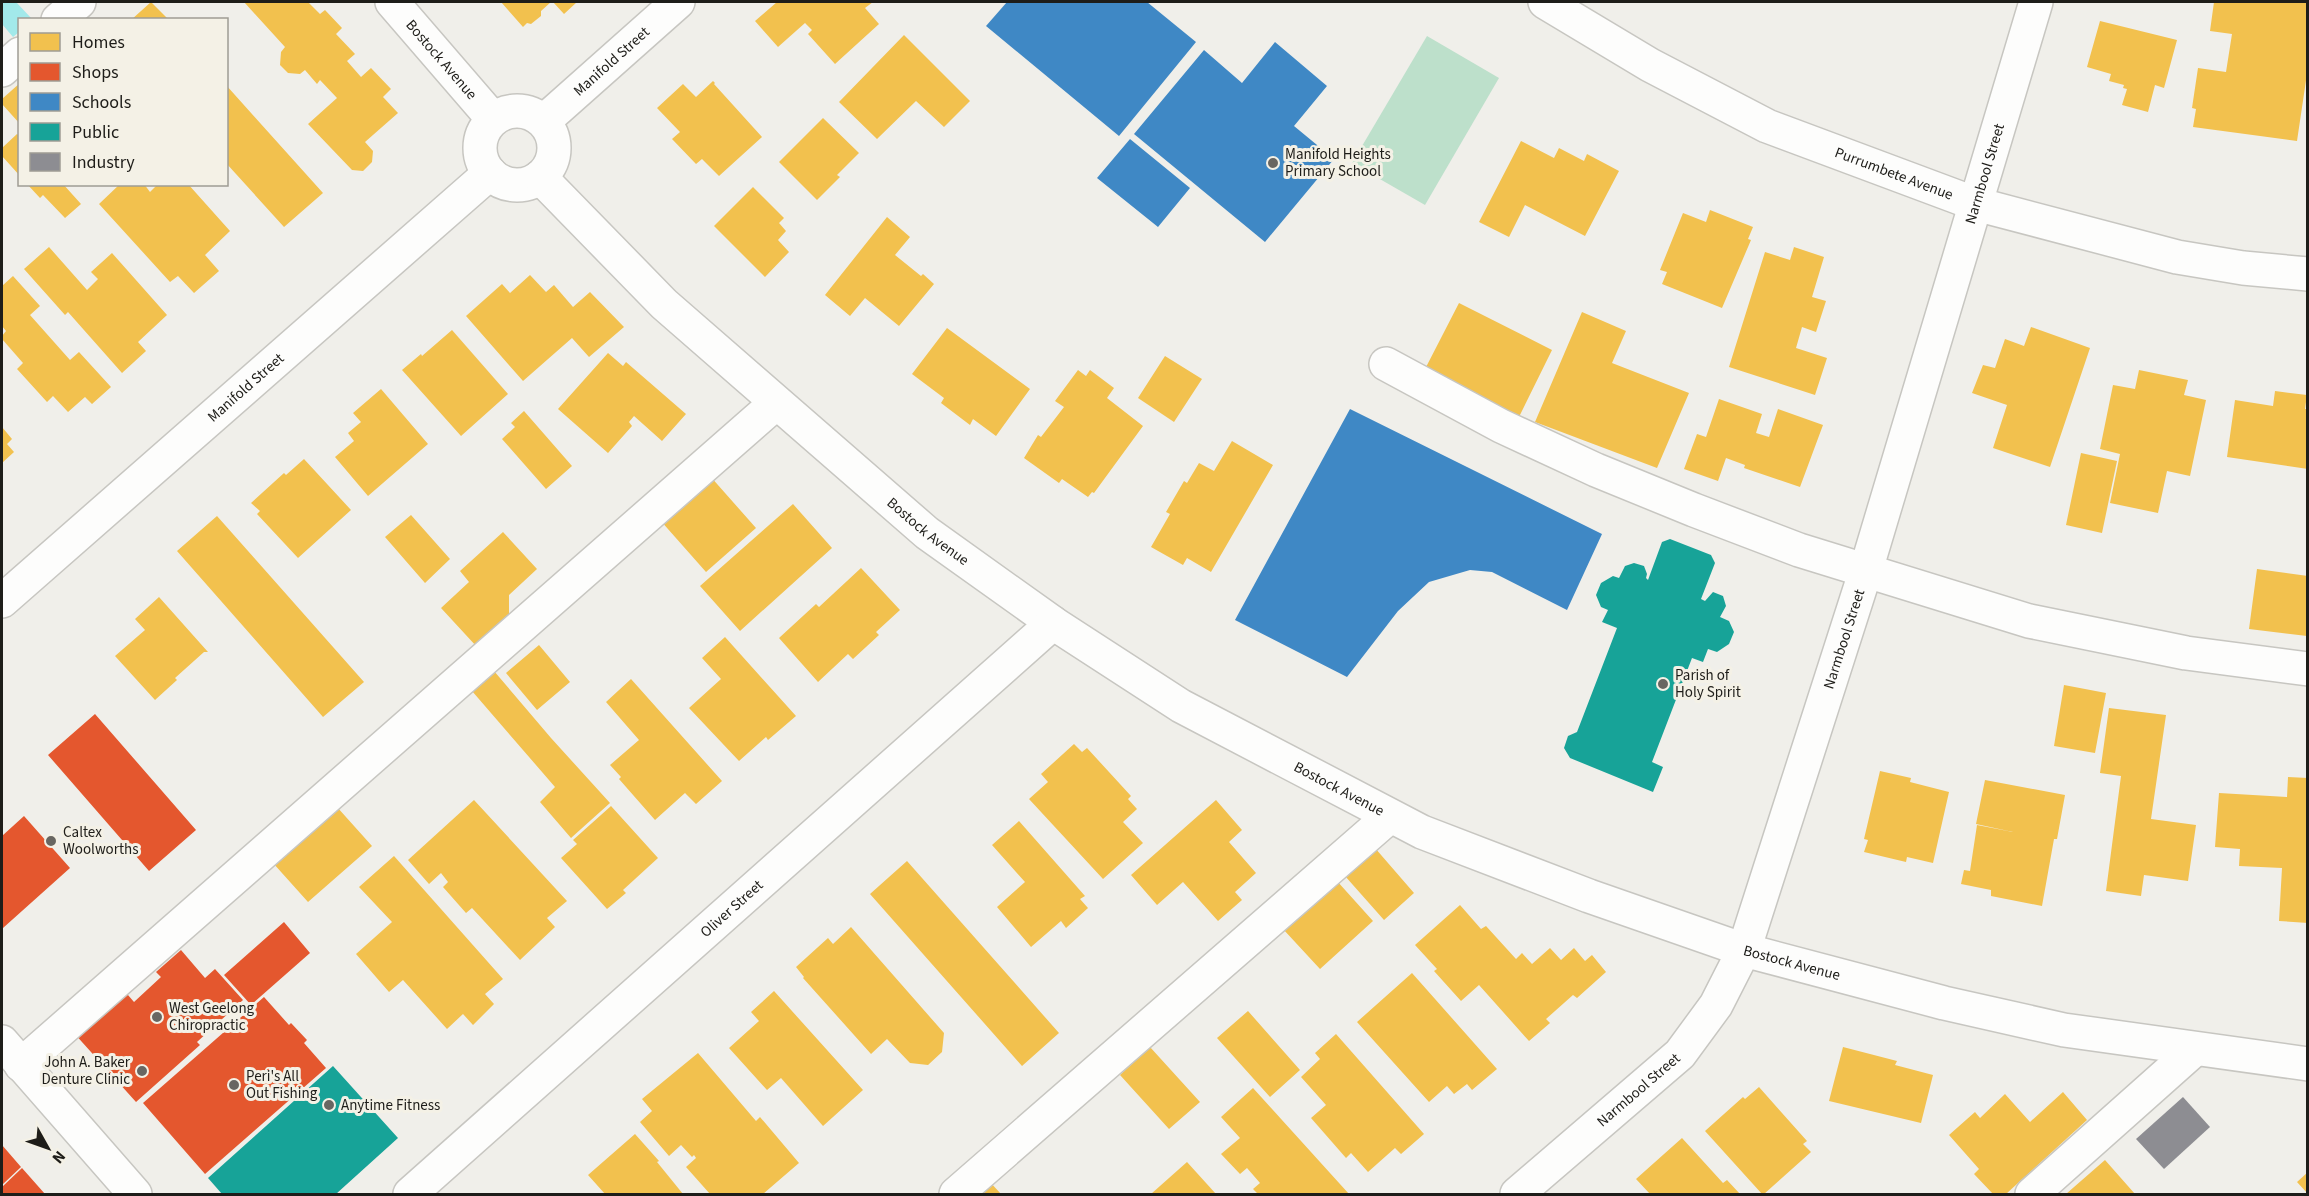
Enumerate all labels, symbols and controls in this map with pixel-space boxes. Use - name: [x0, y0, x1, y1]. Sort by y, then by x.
- street label: Bostock Avenue: [401, 15, 482, 104]
- legend: [18, 18, 228, 186]
- street label: Manifold Street: [569, 22, 654, 101]
- text: Homes: [72, 30, 125, 55]
- text: Shops: [72, 60, 119, 85]
- text: Schools: [72, 90, 131, 115]
- text: Public: [72, 120, 119, 145]
- street label: Narmbool Street: [1960, 121, 2010, 227]
- street label: Purrumbete Avenue: [1832, 142, 1956, 206]
- place label: Manifold Heights Primary School: [1285, 144, 1391, 182]
- text: Industry: [72, 150, 135, 175]
- marker: Manifold Heights Primary School: [1266, 156, 1280, 170]
- street label: Manifold Street: [203, 348, 289, 427]
- street label: Bostock Avenue: [882, 493, 973, 571]
- street label: Narmbool Street: [1818, 586, 1870, 692]
- place label: Parish of Holy Spirit: [1675, 665, 1741, 703]
- marker: Parish of Holy Spirit: [1656, 677, 1670, 691]
- street label: Bostock Avenue: [1290, 757, 1388, 821]
- place label: Caltex Woolworths: [63, 822, 138, 860]
- marker: Caltex Woolworths: [44, 834, 58, 848]
- street label: Oliver Street: [696, 875, 768, 943]
- street label: Bostock Avenue: [1741, 940, 1842, 986]
- place label: West Geelong Chiropractic: [169, 998, 255, 1036]
- marker: West Geelong Chiropractic: [150, 1010, 164, 1024]
- street label: Narmbool Street: [1592, 1048, 1685, 1132]
- place label: John A. Baker Denture Clinic: [42, 1052, 131, 1090]
- marker: John A. Baker Denture Clinic: [135, 1064, 149, 1078]
- place label: Peri's All Out Fishing: [246, 1066, 318, 1104]
- marker: Peri's All Out Fishing: [227, 1078, 241, 1092]
- place label: Anytime Fitness: [341, 1095, 440, 1116]
- marker: Anytime Fitness: [322, 1098, 336, 1112]
- north arrow: [18, 1118, 78, 1178]
- text: N: [47, 1146, 71, 1168]

